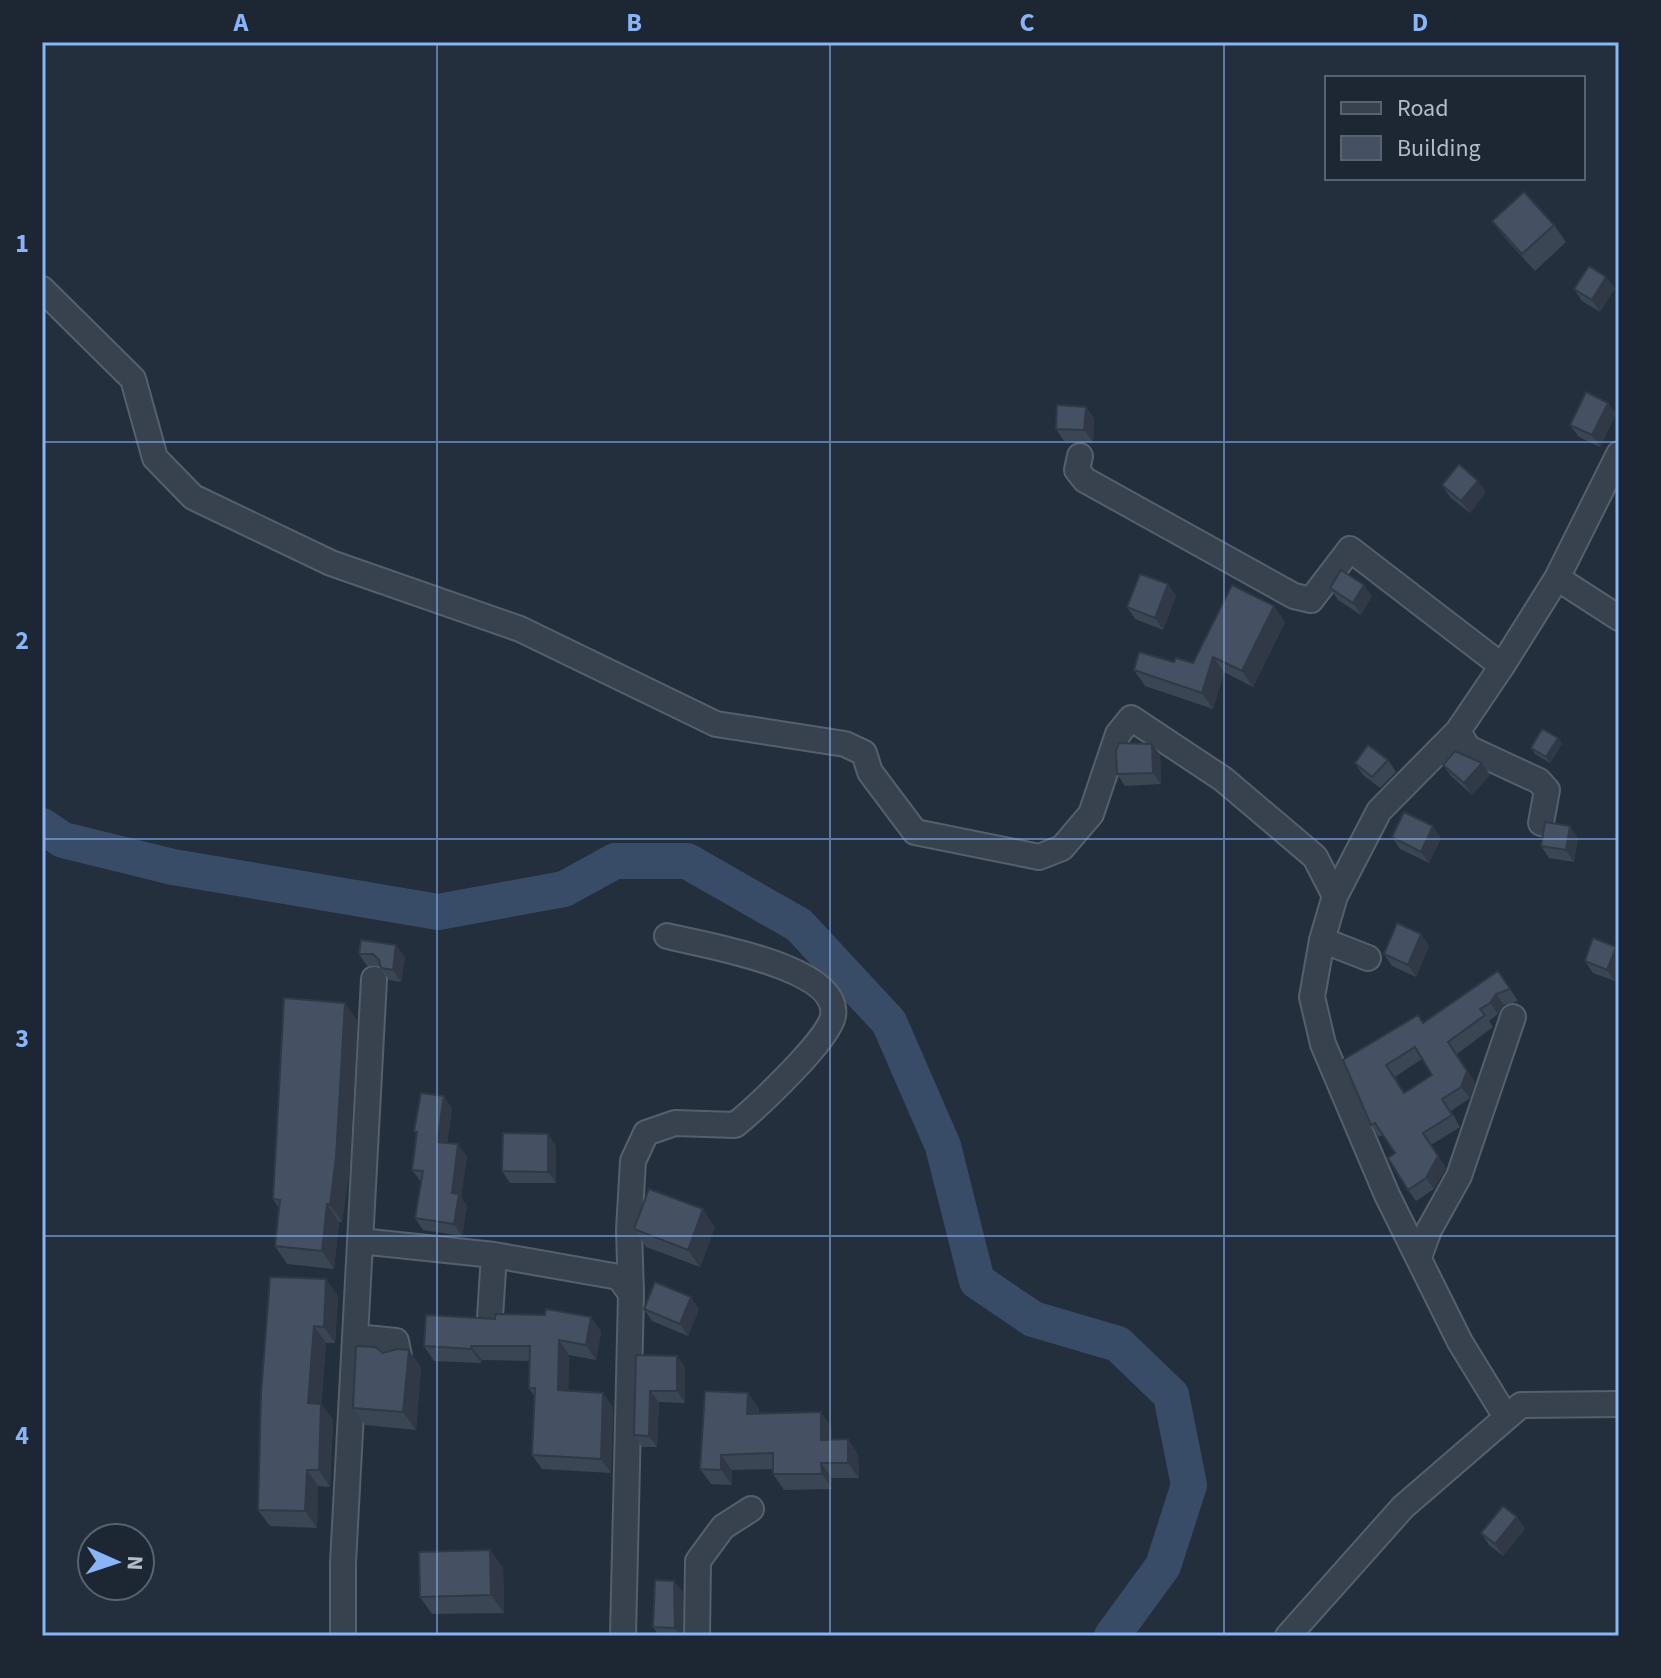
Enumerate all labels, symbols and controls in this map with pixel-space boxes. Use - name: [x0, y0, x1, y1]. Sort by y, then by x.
- text: A: [233, 4, 250, 41]
- text: B: [626, 4, 642, 41]
- text: C: [1019, 4, 1035, 41]
- text: D: [1412, 4, 1428, 41]
- legend: [1325, 76, 1585, 180]
- text: Road: [1397, 91, 1449, 126]
- text: Building: [1397, 131, 1481, 166]
- text: 1: [15, 225, 29, 262]
- text: 2: [15, 622, 29, 659]
- text: 3: [15, 1020, 29, 1057]
- text: 4: [15, 1417, 29, 1454]
- north arrow: [76, 1522, 156, 1602]
- text: N: [119, 1555, 151, 1571]

